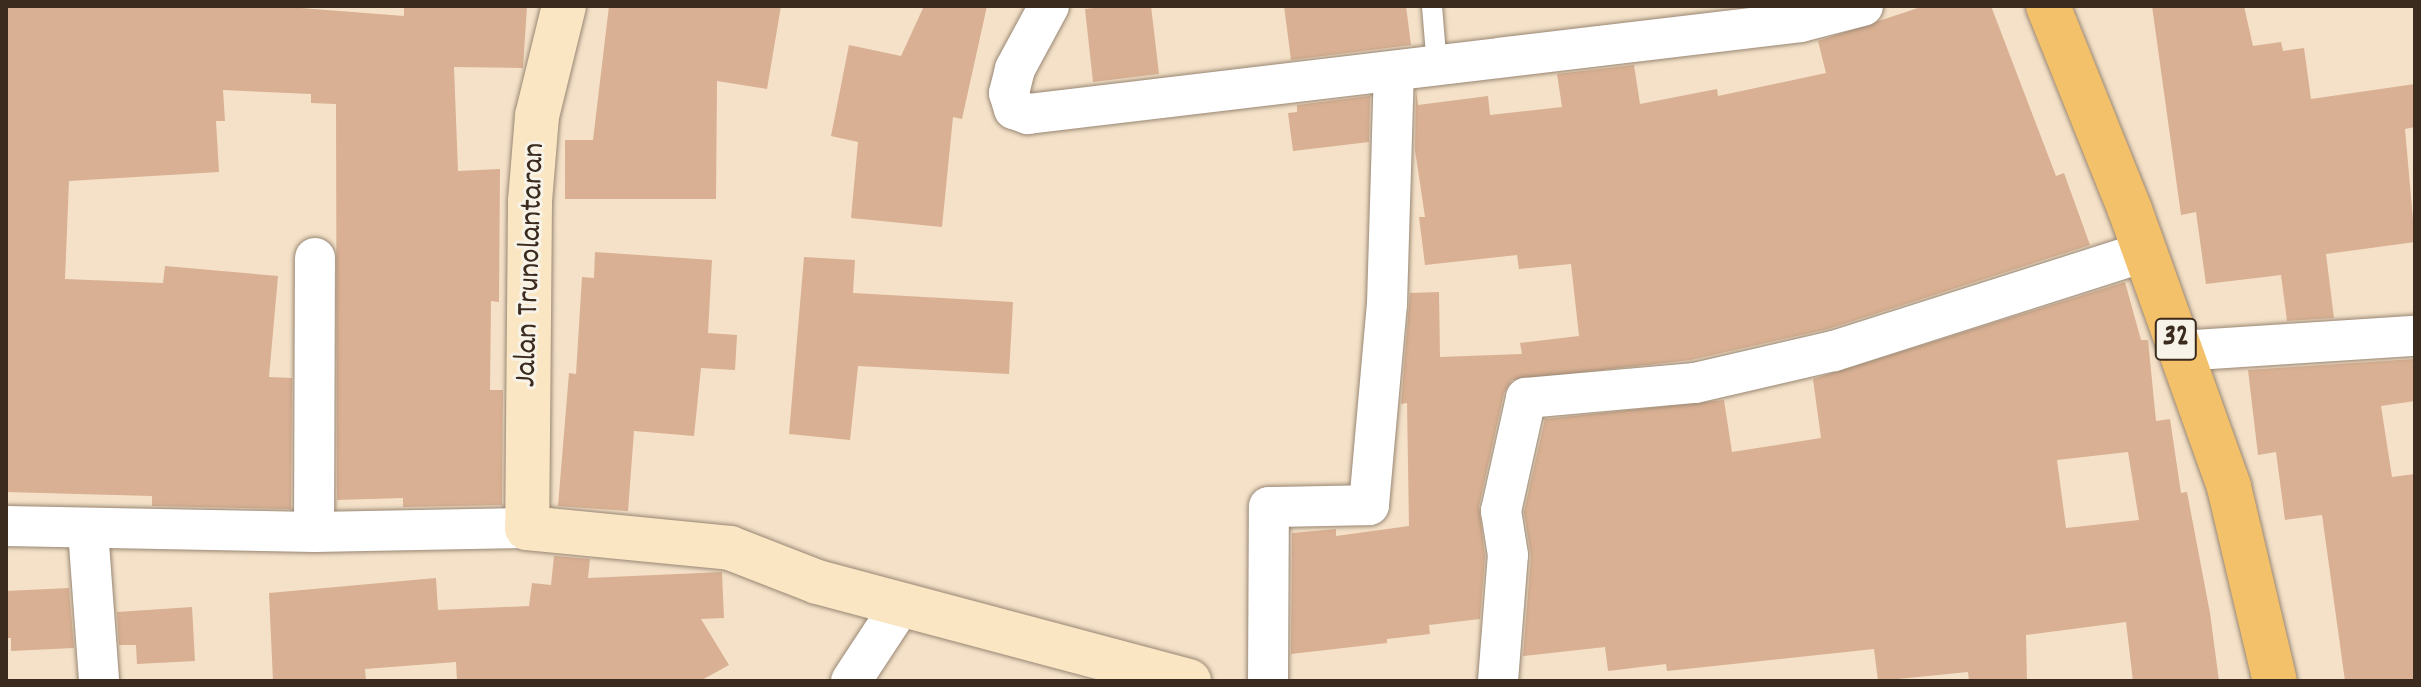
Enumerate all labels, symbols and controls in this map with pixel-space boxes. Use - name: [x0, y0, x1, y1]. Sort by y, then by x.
- street label: Jalan Trunolantaran: [509, 142, 555, 388]
- road number: 32: [2154, 313, 2198, 365]

